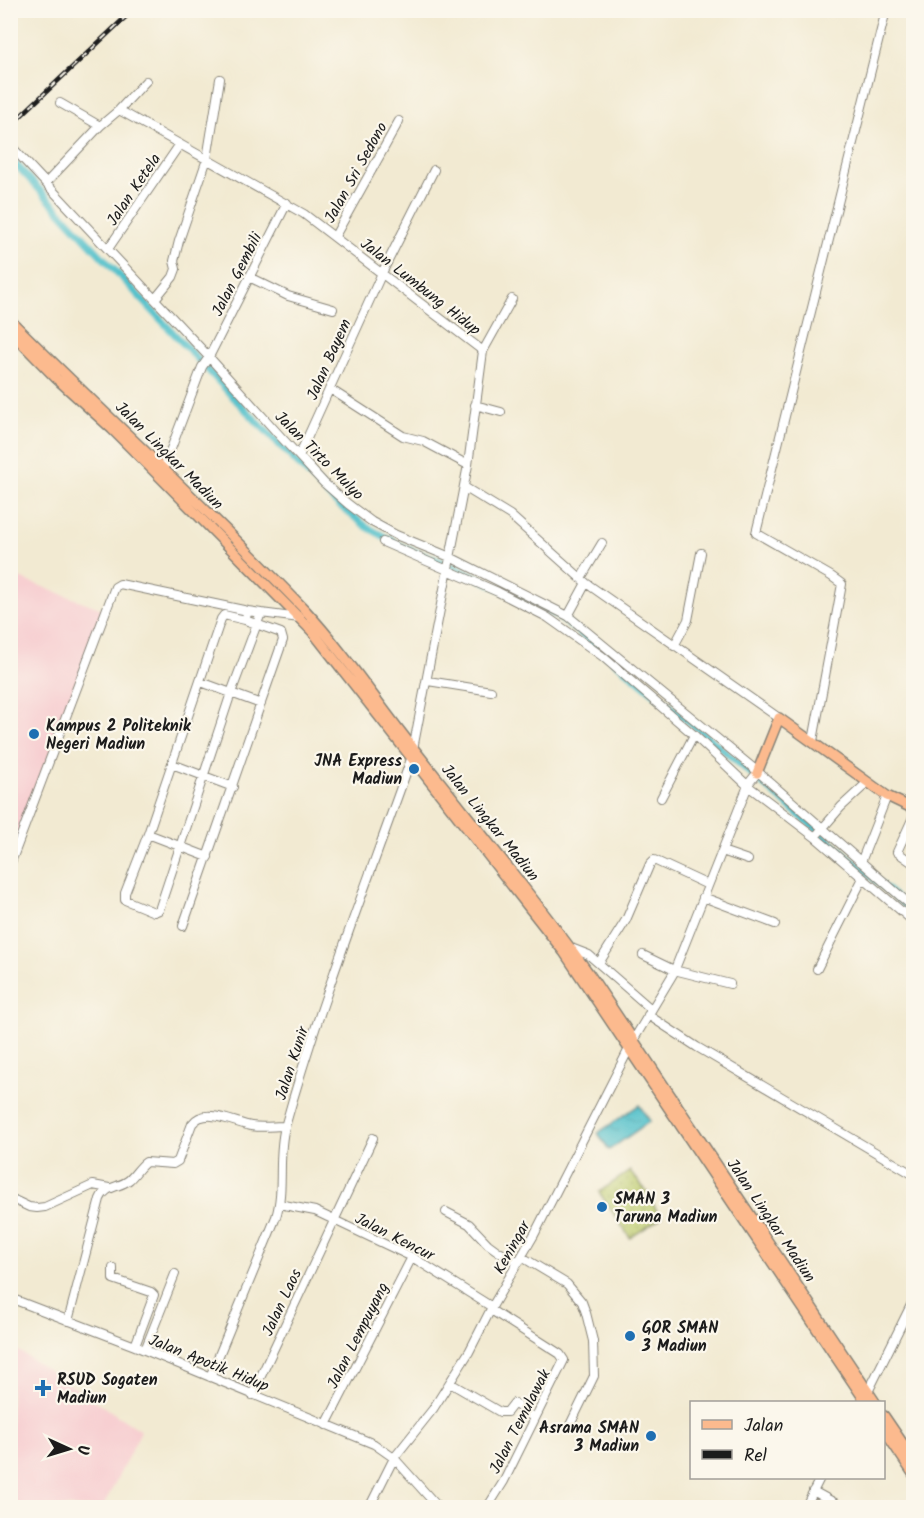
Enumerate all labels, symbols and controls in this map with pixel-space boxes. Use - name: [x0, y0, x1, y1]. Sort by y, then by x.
- street label: Jalan Sri Sedono: [318, 118, 394, 228]
- street label: Jalan Ketela: [101, 149, 168, 231]
- street label: Jalan Gembili: [206, 227, 270, 321]
- street label: Jalan Lumbung Hidup: [354, 232, 486, 343]
- street label: Jalan Bayem: [300, 315, 358, 404]
- street label: Jalan Lingkar Madiun: [109, 396, 229, 516]
- street label: Jalan Tirto Mulyo: [268, 406, 369, 507]
- place label: Kampus 2 Politeknik Negeri Madiun: [46, 714, 192, 757]
- marker: Kampus 2 Politeknik Negeri Madiun: [27, 727, 41, 741]
- place label: JNA Express Madiun: [314, 749, 403, 792]
- street label: Jalan Lingkar Madiun: [435, 759, 545, 887]
- marker: JNA Express Madiun: [407, 762, 421, 776]
- street label: Jalan Kunir: [269, 1022, 317, 1104]
- street label: Jalan Lingkar Madiun: [720, 1154, 822, 1288]
- place label: SMAN 3 Taruna Madiun: [614, 1187, 717, 1230]
- marker: SMAN 3 Taruna Madiun: [595, 1200, 609, 1214]
- street label: Jalan Kencur: [350, 1207, 440, 1269]
- street label: Keningar: [487, 1215, 538, 1279]
- street label: Jalan Laos: [256, 1265, 309, 1340]
- street label: Jalan Lempuyang: [321, 1278, 396, 1393]
- place label: GOR SMAN 3 Madiun: [641, 1316, 718, 1359]
- street label: Jalan Apotik Hidup: [145, 1328, 273, 1399]
- marker: GOR SMAN 3 Madiun: [623, 1329, 637, 1343]
- street label: Jalan Temulawak: [483, 1364, 558, 1478]
- place label: RSUD Sogaten Madiun: [57, 1368, 158, 1411]
- marker: RSUD Sogaten Madiun: [34, 1379, 52, 1397]
- legend: [690, 1401, 885, 1479]
- text: Jalan: [744, 1412, 783, 1441]
- place label: Asrama SMAN 3 Madiun: [539, 1416, 639, 1459]
- north arrow: [39, 1419, 99, 1479]
- marker: Asrama SMAN 3 Madiun: [644, 1429, 658, 1443]
- text: Rel: [744, 1442, 768, 1471]
- text: U: [70, 1444, 95, 1456]

